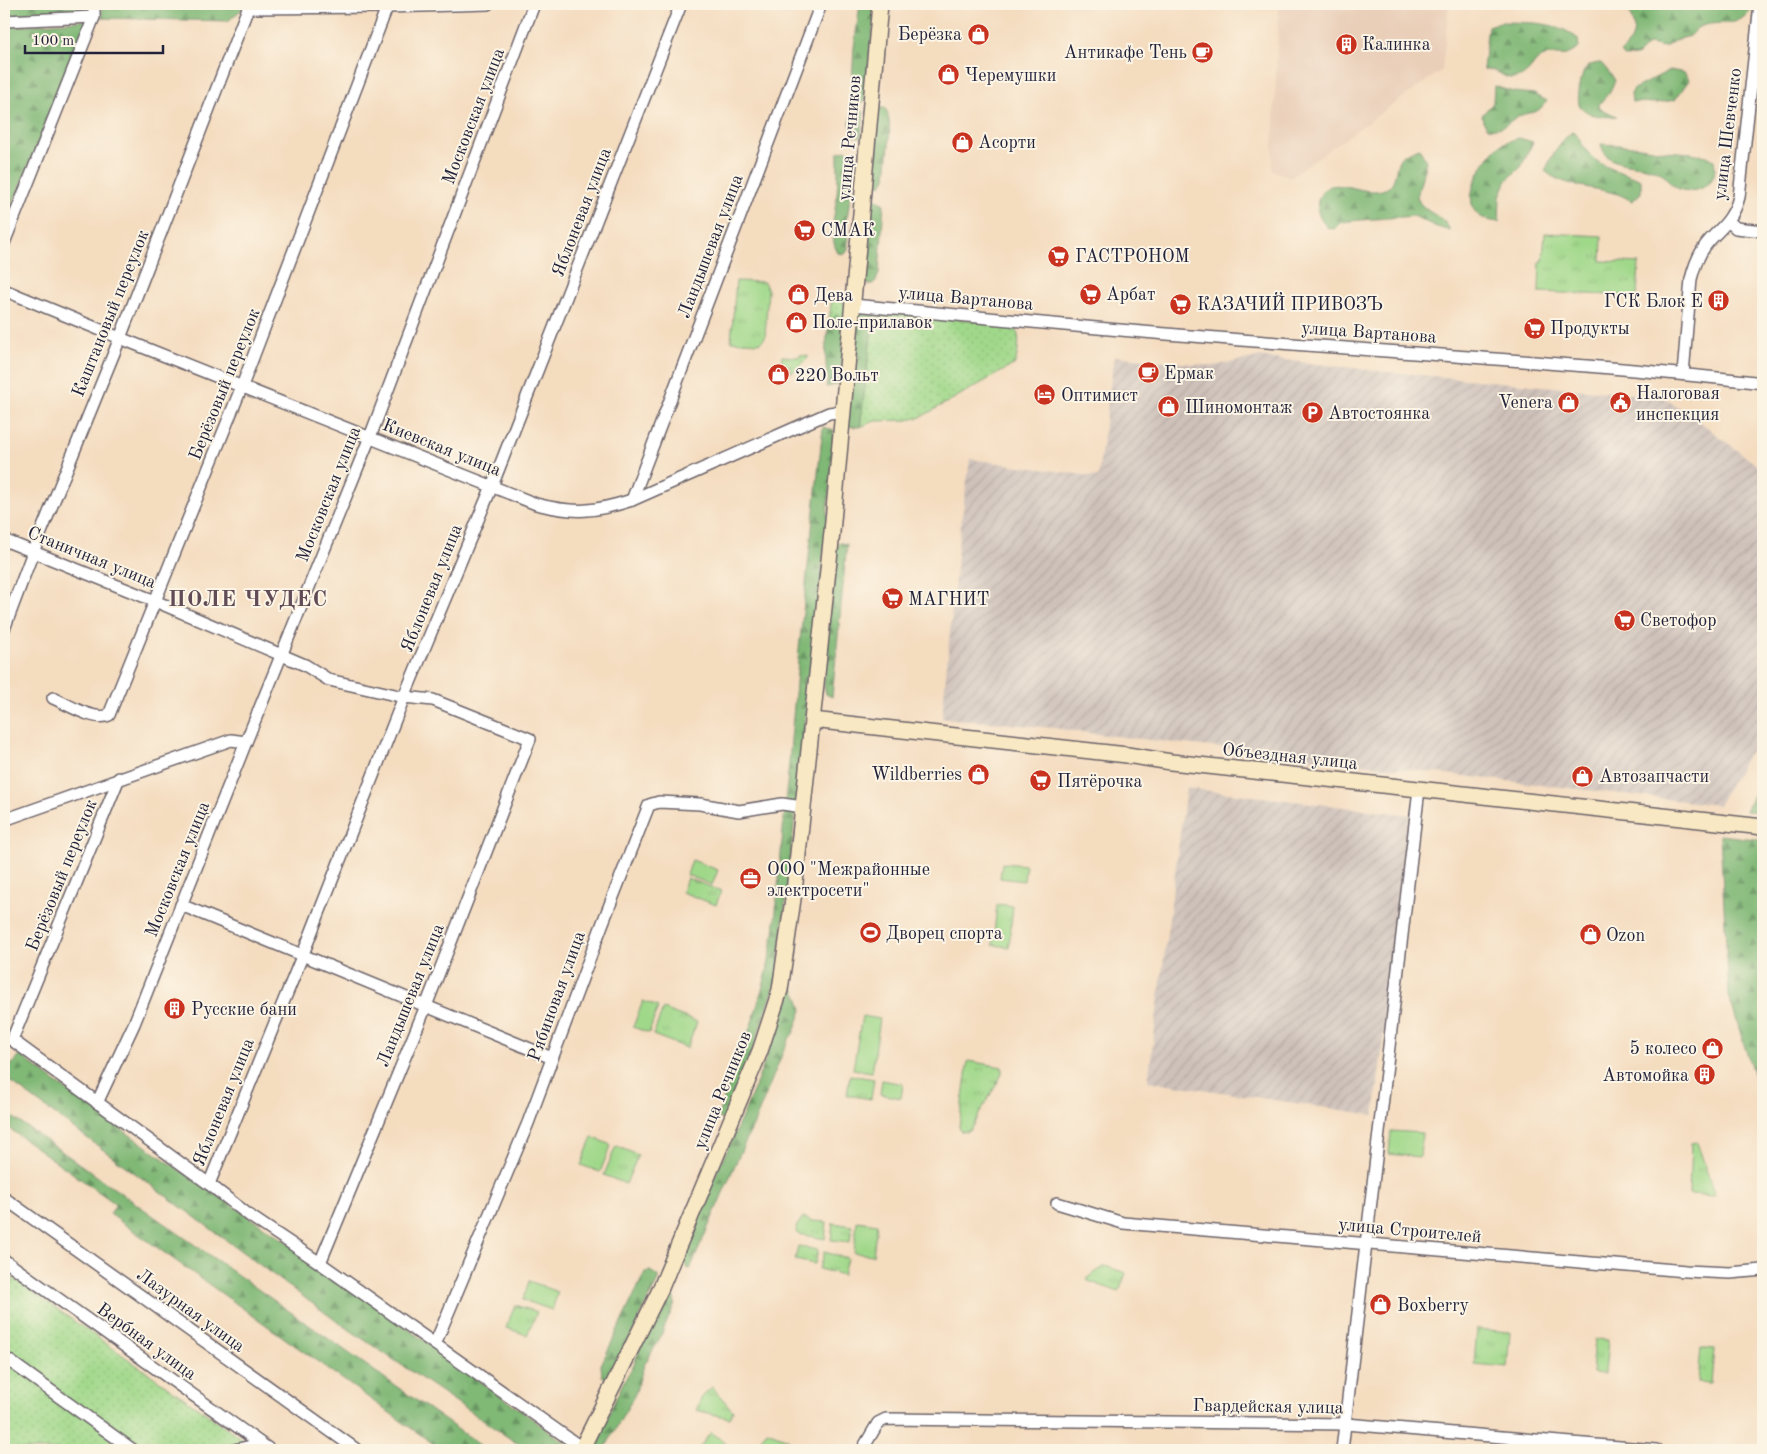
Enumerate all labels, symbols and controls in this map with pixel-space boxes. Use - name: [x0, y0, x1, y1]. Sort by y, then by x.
- scale bar: [25, 22, 162, 54]
- shop icon: Берёзка: [966, 22, 990, 46]
- place label: Берёзка: [898, 26, 962, 44]
- building icon: Калинка: [1334, 32, 1358, 56]
- text: 100 m: [32, 34, 74, 49]
- place label: Калинка: [1362, 36, 1431, 54]
- cafe icon: Антикафе Тень: [1191, 40, 1215, 64]
- place label: Антикафе Тень: [1064, 44, 1187, 63]
- street label: Московская улица: [440, 45, 508, 187]
- shop icon: Черемушки: [937, 63, 961, 87]
- place label: Черемушки: [965, 67, 1056, 85]
- street label: улица Шевченко: [1711, 67, 1745, 201]
- street label: улица Речников: [836, 75, 864, 202]
- shop icon: Асорти: [950, 130, 974, 154]
- place label: Асорти: [978, 134, 1036, 152]
- street label: Яблоневая улица: [549, 145, 615, 279]
- street label: Ландышевая улица: [675, 172, 747, 321]
- supermarket icon: СМАК: [793, 218, 817, 242]
- place label: СМАК: [821, 222, 875, 240]
- street label: Каштановый переулок: [69, 227, 153, 399]
- supermarket icon: ГАСТРОНОМ: [1047, 244, 1071, 268]
- place label: ГАСТРОНОМ: [1075, 248, 1190, 266]
- supermarket icon: Арбат: [1078, 282, 1102, 306]
- shop icon: Дева: [786, 283, 810, 307]
- street label: улица Вартанова: [898, 284, 1034, 314]
- place label: Арбат: [1106, 286, 1155, 304]
- place label: Дева: [814, 287, 853, 305]
- building icon: ГСК Блок Е: [1707, 289, 1731, 313]
- supermarket icon: КАЗАЧИЙ ПРИВОЗЪ: [1169, 292, 1193, 316]
- place label: КАЗАЧИЙ ПРИВОЗЪ: [1197, 292, 1383, 314]
- place label: ГСК Блок Е: [1604, 293, 1703, 311]
- street label: Берёзовый переулок: [186, 306, 264, 463]
- shop icon: Поле-прилавок: [784, 310, 808, 334]
- place label: Поле-прилавок: [812, 314, 933, 332]
- supermarket icon: Продукты: [1522, 316, 1546, 340]
- street label: улица Вартанова: [1301, 319, 1437, 347]
- place label: Продукты: [1550, 320, 1630, 338]
- cafe icon: Ермак: [1136, 361, 1160, 385]
- shop icon: 220 Вольт: [767, 363, 791, 387]
- place label: Ермак: [1164, 365, 1214, 383]
- place label: 220 Вольт: [795, 367, 879, 385]
- hotel icon: Оптимист: [1033, 383, 1057, 407]
- place label: Налоговая инспекция: [1636, 385, 1720, 424]
- place label: Оптимист: [1061, 387, 1138, 405]
- shop icon: Venera: [1557, 390, 1581, 414]
- public building icon: Налоговая инспекция: [1608, 391, 1632, 415]
- place label: Venera: [1498, 394, 1553, 412]
- shop icon: Шиномонтаж: [1157, 395, 1181, 419]
- place label: Шиномонтаж: [1185, 399, 1293, 417]
- parking icon: Автостоянка: [1300, 401, 1324, 425]
- place label: Автостоянка: [1328, 405, 1430, 423]
- street label: Киевская улица: [380, 416, 503, 480]
- street label: Московская улица: [293, 424, 364, 565]
- street label: Яблоневая улица: [398, 522, 466, 655]
- street label: Станичная улица: [25, 524, 159, 592]
- supermarket icon: МАГНИТ: [880, 587, 904, 611]
- district label: ПОЛЕ ЧУДЕС: [168, 589, 328, 611]
- place label: МАГНИТ: [908, 591, 989, 609]
- supermarket icon: Светофор: [1612, 608, 1636, 632]
- place label: Светофор: [1640, 612, 1717, 631]
- street label: Объездная улица: [1221, 741, 1359, 773]
- shop icon: Wildberries: [966, 762, 990, 786]
- shop icon: Автозапчасти: [1571, 764, 1595, 788]
- place label: Wildberries: [871, 766, 962, 784]
- place label: Автозапчасти: [1599, 768, 1709, 786]
- supermarket icon: Пятёрочка: [1029, 769, 1053, 793]
- place label: Пятёрочка: [1057, 773, 1143, 791]
- street label: Берёзовый переулок: [23, 797, 101, 954]
- street label: Московская улица: [142, 799, 213, 940]
- place label: ООО "Межрайонные электросети": [767, 861, 930, 900]
- office icon: ООО "Межрайонные электросети": [739, 867, 763, 891]
- street label: Ландышевая улица: [374, 921, 448, 1069]
- sports icon: Дворец спорта: [858, 921, 882, 945]
- shop icon: Ozon: [1578, 923, 1602, 947]
- place label: Дворец спорта: [886, 925, 1003, 943]
- place label: Ozon: [1606, 927, 1645, 945]
- street label: Рябиновая улица: [525, 929, 589, 1064]
- building icon: Русские бани: [163, 997, 187, 1021]
- place label: Русские бани: [191, 1001, 297, 1019]
- street label: улица Речников: [691, 1029, 755, 1152]
- street label: Яблоневая улица: [190, 1036, 258, 1169]
- shop icon: 5 колесо: [1701, 1036, 1725, 1060]
- place label: 5 колесо: [1629, 1040, 1697, 1058]
- building icon: Автомойка: [1693, 1063, 1717, 1087]
- place label: Автомойка: [1602, 1067, 1689, 1085]
- street label: улица Строителей: [1338, 1216, 1482, 1246]
- street label: Лазурная улица: [133, 1266, 248, 1356]
- shop icon: Boxberry: [1369, 1293, 1393, 1317]
- place label: Boxberry: [1397, 1297, 1470, 1315]
- street label: Вербная улица: [93, 1300, 200, 1384]
- street label: Гвардейская улица: [1192, 1397, 1344, 1417]

